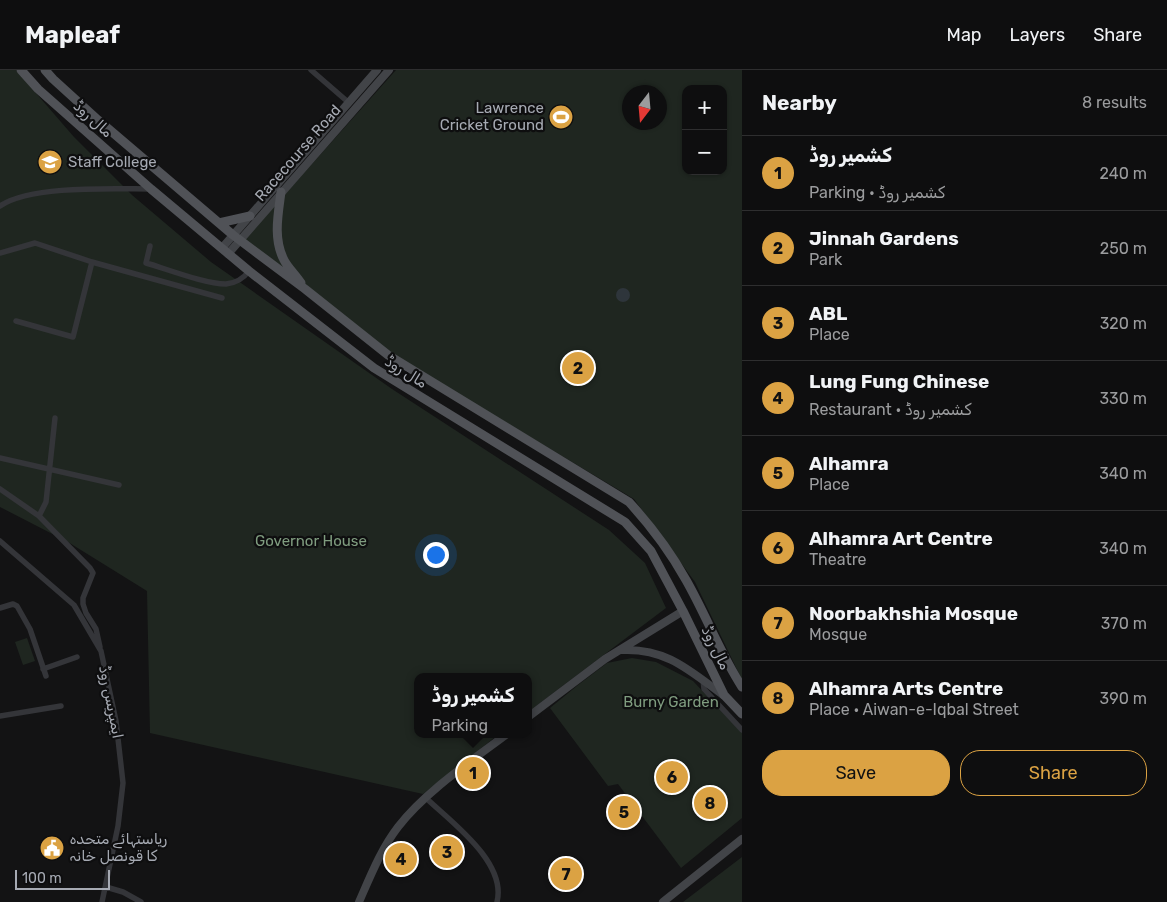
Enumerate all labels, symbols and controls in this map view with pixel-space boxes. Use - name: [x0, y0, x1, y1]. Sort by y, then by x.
- text: Mapleaf: [25, 21, 120, 49]
- text: Map: [947, 24, 982, 46]
- text: Layers: [1010, 24, 1065, 46]
- text: Share: [1093, 24, 1142, 46]
- north arrow: [622, 85, 667, 130]
- map controls: [682, 85, 727, 175]
- button: +: [682, 85, 727, 130]
- text: Nearby: [762, 90, 837, 115]
- text: 8 results: [1082, 93, 1147, 112]
- street label: مال روڈ: [69, 97, 116, 142]
- place label: Lawrence Cricket Ground: [440, 99, 544, 134]
- street label: Racecourse Road: [251, 101, 345, 205]
- sports icon: Lawrence Cricket Ground: [548, 104, 574, 130]
- button: −: [682, 130, 727, 175]
- text: کشمیر روڈ: [809, 144, 892, 167]
- school or university icon: Staff College: [37, 149, 63, 175]
- place label: Staff College: [68, 153, 157, 171]
- text: 1: [774, 164, 782, 183]
- text: 240 m: [1100, 164, 1147, 183]
- text: Parking · کشمیر روڈ: [809, 183, 945, 202]
- text: Jinnah Gardens: [809, 227, 959, 250]
- text: 2: [773, 239, 783, 258]
- text: 250 m: [1100, 239, 1147, 258]
- text: Park: [809, 250, 842, 269]
- text: ABL: [809, 302, 847, 325]
- text: 3: [773, 314, 783, 333]
- text: 320 m: [1100, 314, 1147, 333]
- text: Place: [809, 325, 850, 344]
- pin: 2: [562, 349, 594, 387]
- street label: مال روڈ: [381, 352, 430, 393]
- text: Lung Fung Chinese: [809, 370, 989, 393]
- text: 4: [773, 389, 783, 408]
- text: 330 m: [1099, 389, 1147, 408]
- text: Restaurant · کشمیر روڈ: [809, 400, 972, 419]
- text: Alhamra: [809, 452, 889, 475]
- text: 5: [773, 464, 783, 483]
- text: 340 m: [1099, 464, 1147, 483]
- text: Place: [809, 475, 850, 494]
- text: Alhamra Art Centre: [809, 527, 993, 550]
- park label: Governor House: [255, 532, 367, 550]
- text: 6: [773, 539, 783, 558]
- text: 340 m: [1099, 539, 1147, 558]
- your location: [423, 542, 449, 568]
- text: Theatre: [809, 550, 867, 569]
- text: Noorbakhshia Mosque: [809, 602, 1018, 625]
- text: 7: [773, 614, 783, 633]
- text: 370 m: [1101, 614, 1147, 633]
- street label: مال روڈ: [697, 623, 734, 673]
- text: Mosque: [809, 625, 867, 644]
- street label: ایمپریس روڈ: [94, 664, 127, 740]
- popup: [414, 673, 532, 738]
- text: Alhamra Arts Centre: [809, 677, 1003, 700]
- text: کشمیر روڈ: [432, 684, 514, 707]
- text: 8: [773, 689, 783, 708]
- text: 390 m: [1100, 689, 1147, 708]
- park label: Burny Garden: [623, 693, 719, 711]
- text: Place · Aiwan-e-Iqbal Street: [809, 700, 1019, 719]
- text: Parking: [432, 716, 488, 735]
- button: Save: [762, 750, 950, 796]
- button: Share: [960, 750, 1147, 796]
- pin: 1: [457, 754, 489, 792]
- pin: 6: [656, 758, 688, 796]
- pin: 8: [694, 784, 726, 822]
- pin: 5: [608, 793, 640, 831]
- place label: ریاستہائے متحدہ کا قونصل خانہ: [70, 830, 167, 865]
- pin: 3: [431, 833, 463, 871]
- public building icon: ریاستہائے متحدہ کا قونصل خانہ: [39, 835, 65, 861]
- pin: 4: [385, 840, 417, 878]
- pin: 7: [550, 855, 582, 893]
- scale bar: [15, 867, 110, 890]
- text: 100 m: [22, 870, 62, 887]

